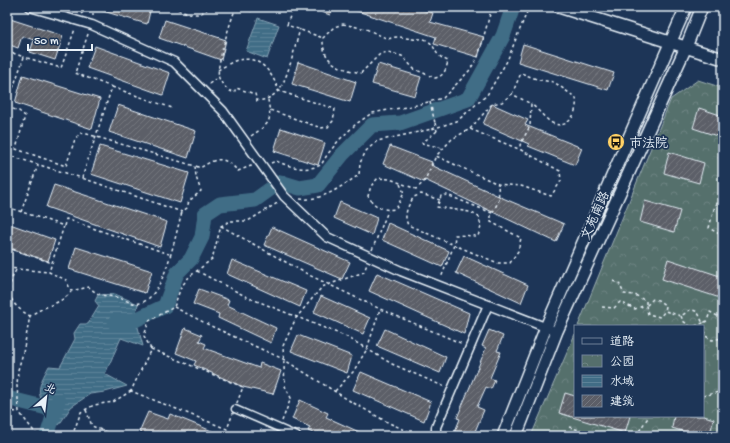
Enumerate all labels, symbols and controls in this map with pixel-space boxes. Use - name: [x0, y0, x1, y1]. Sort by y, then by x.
- scale bar: [28, 26, 92, 52]
- text: 50 m: [34, 35, 59, 49]
- bus stop icon: 市法院: [606, 132, 626, 152]
- place label: 市法院: [629, 135, 668, 152]
- street label: 文苑南路: [578, 189, 614, 243]
- legend: [574, 325, 704, 417]
- text: 道路: [610, 335, 634, 350]
- text: 公园: [610, 355, 634, 370]
- text: 水域: [610, 375, 634, 390]
- north arrow: [26, 377, 66, 417]
- text: 北: [42, 382, 57, 398]
- text: 建筑: [610, 395, 634, 410]

